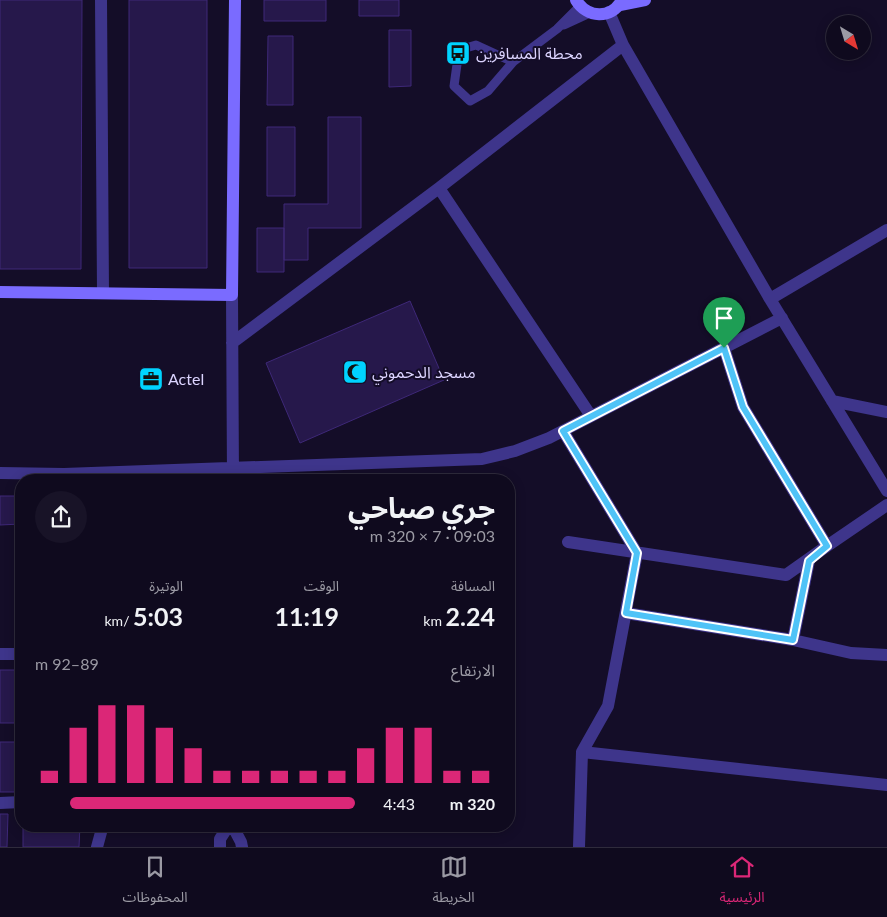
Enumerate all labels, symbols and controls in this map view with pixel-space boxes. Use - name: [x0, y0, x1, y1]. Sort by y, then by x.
- north arrow: [826, 15, 871, 60]
- map controls: [826, 15, 871, 60]
- bus stop icon: محطة المسافرين: [445, 40, 471, 66]
- place label: محطة المسافرين: [476, 43, 583, 63]
- pin: [703, 297, 745, 348]
- icon: arrive: [710, 304, 738, 332]
- mosque icon: مسجد الدحموني: [342, 359, 368, 385]
- place label: مسجد الدحموني: [372, 362, 476, 385]
- office icon: Actel: [138, 366, 164, 392]
- place label: Actel: [168, 369, 204, 388]
- text: جري صباحي: [348, 490, 495, 524]
- button: share: [35, 491, 87, 543]
- text: 09:03 · 7 × 320 m: [370, 526, 495, 545]
- text: الوتيرة: [149, 577, 183, 594]
- text: الوقت: [304, 577, 339, 594]
- text: المسافة: [451, 577, 495, 594]
- text: 5:03: [133, 601, 183, 631]
- text: 11:19: [275, 601, 339, 631]
- text: 2.24: [446, 601, 495, 631]
- text: /km: [104, 612, 133, 629]
- text: km: [423, 612, 446, 629]
- text: 89–92 m: [35, 654, 99, 673]
- text: الارتفاع: [451, 660, 495, 679]
- text: 4:43: [383, 794, 415, 813]
- text: 320 m: [450, 794, 495, 813]
- tab: المحفوظات: [123, 853, 188, 912]
- tab: الخريطة: [433, 853, 474, 912]
- tab: الرئيسية: [719, 853, 765, 912]

